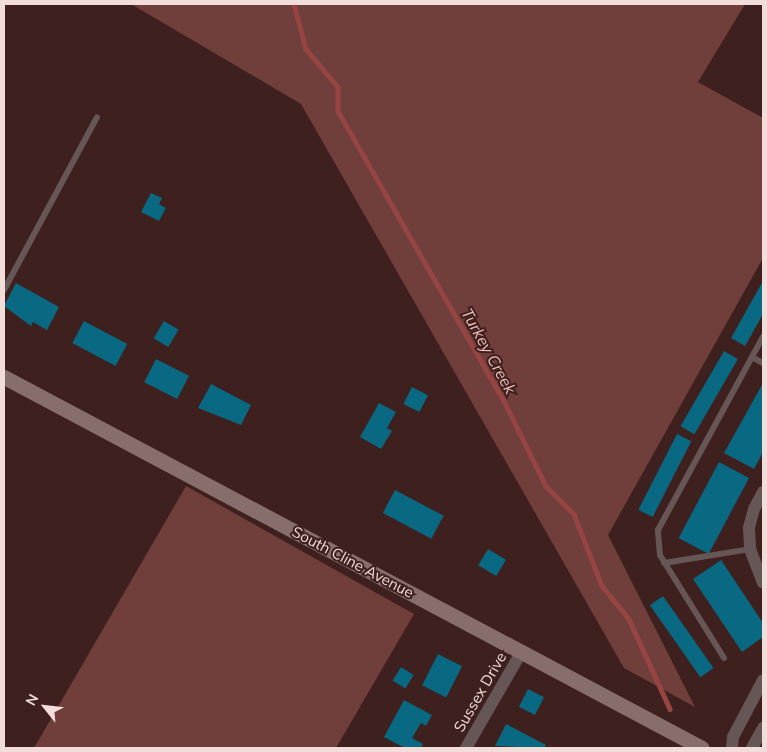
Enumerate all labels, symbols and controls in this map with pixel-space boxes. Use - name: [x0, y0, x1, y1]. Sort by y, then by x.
- water label: Turkey Creek: [458, 305, 520, 397]
- street label: South Cline Avenue: [289, 522, 417, 602]
- street label: Sussex Drive: [450, 649, 510, 735]
- north arrow: [20, 682, 70, 732]
- text: N: [21, 691, 42, 709]

